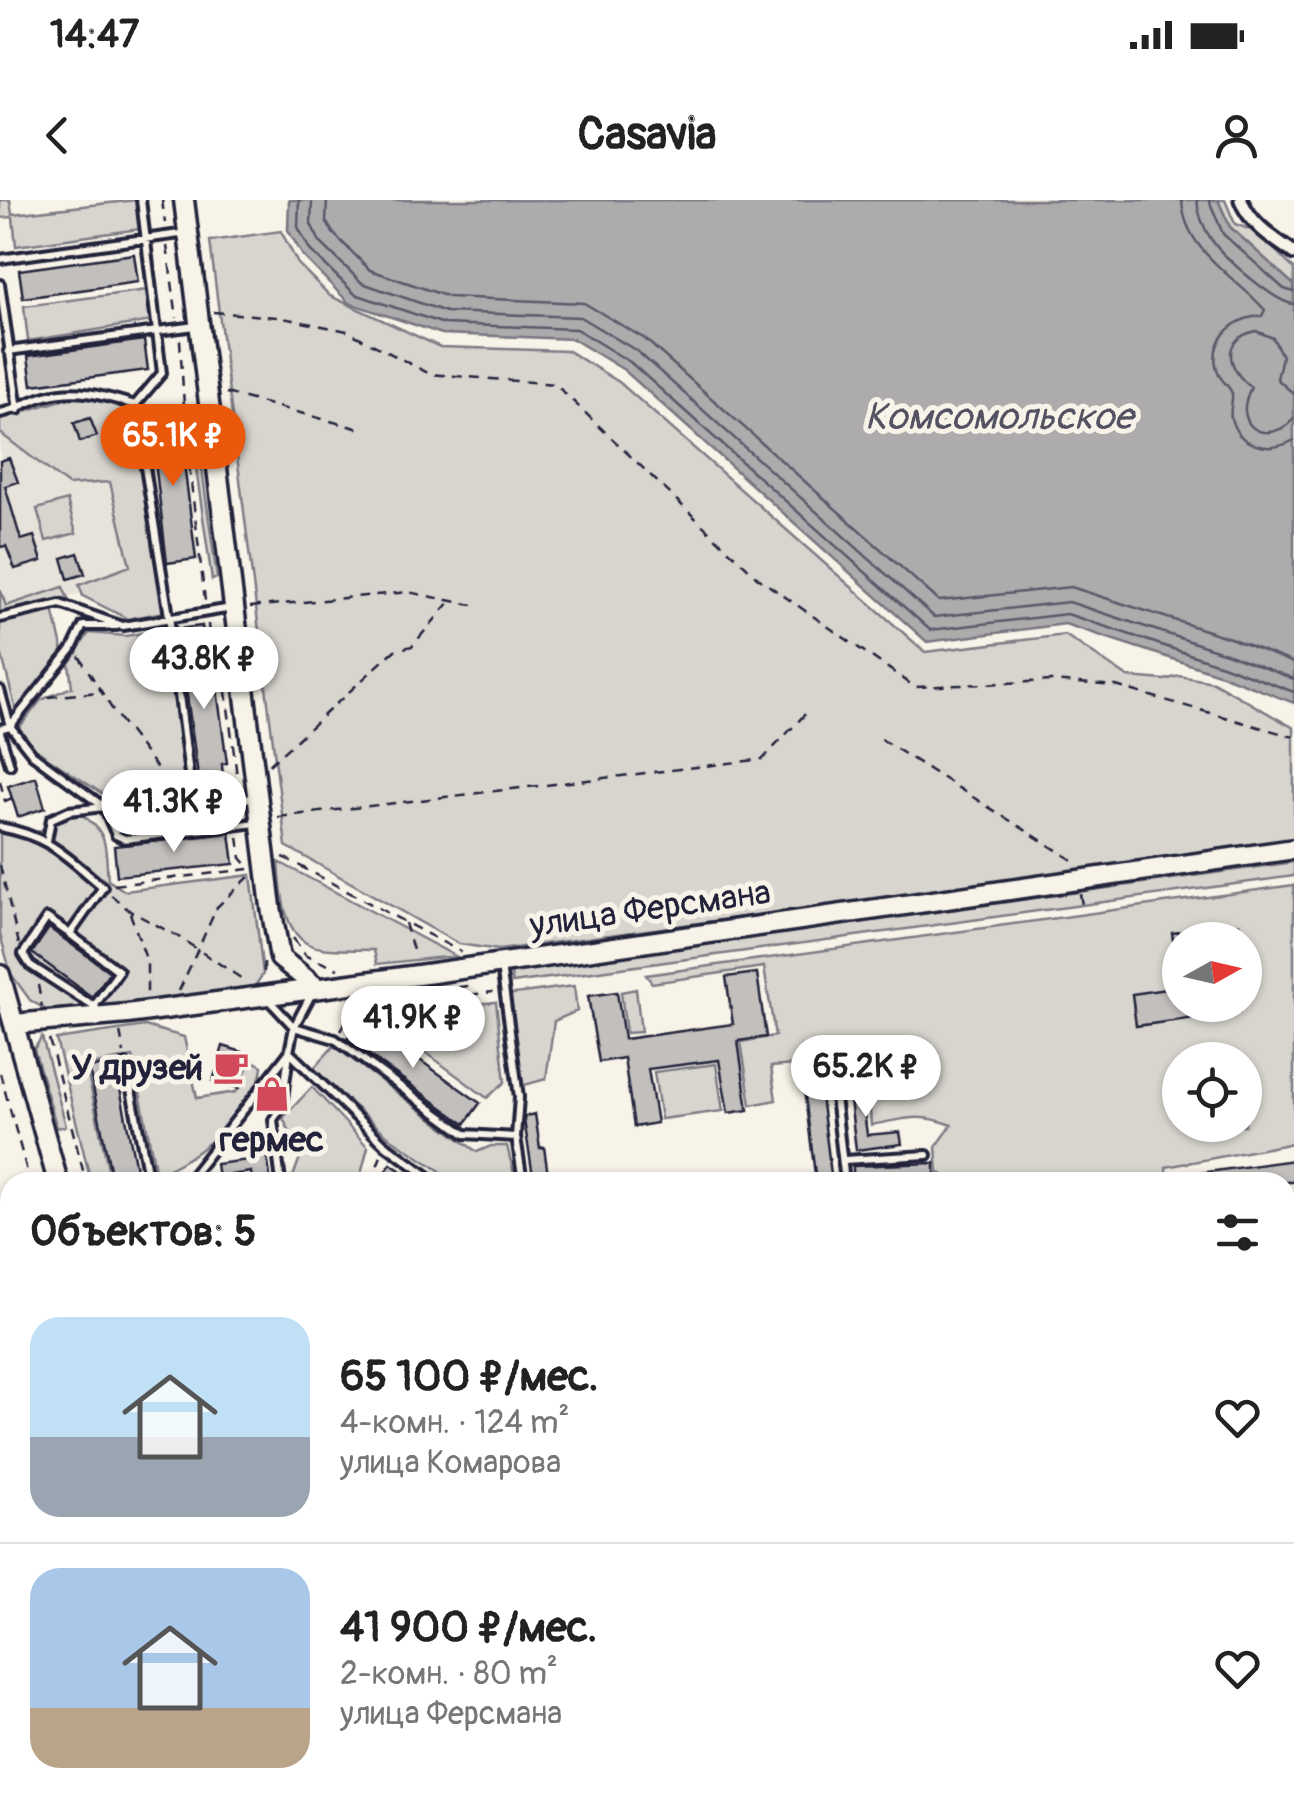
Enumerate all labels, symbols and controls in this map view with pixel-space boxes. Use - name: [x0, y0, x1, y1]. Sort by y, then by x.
- text: 14:47: [50, 11, 139, 59]
- text: Casavia: [578, 107, 716, 163]
- icon: back: [30, 108, 85, 163]
- icon: person: [1209, 108, 1264, 163]
- water label: Комсомольское: [865, 393, 1136, 441]
- pin: 65.1K ₽: [81, 404, 265, 489]
- text: 65.1K ₽: [123, 416, 223, 456]
- pin: 43.8K ₽: [112, 627, 296, 712]
- text: 43.8K ₽: [152, 639, 257, 679]
- pin: 41.3K ₽: [82, 770, 266, 855]
- text: 41.3K ₽: [123, 782, 225, 822]
- street label: улица Ферсмана: [526, 870, 773, 948]
- north arrow: [1162, 922, 1262, 1022]
- map controls: [1162, 922, 1262, 1142]
- pin: 41.9K ₽: [321, 986, 505, 1071]
- text: 41.9K ₽: [363, 998, 463, 1038]
- pin: 65.2K ₽: [774, 1035, 958, 1120]
- button: locate: [1162, 1042, 1262, 1142]
- place label: У друзей: [71, 1046, 203, 1090]
- text: 65.2K ₽: [813, 1047, 919, 1087]
- cafe icon: У друзей: [212, 1048, 250, 1086]
- shop icon: гермес: [253, 1075, 291, 1113]
- place label: гермес: [219, 1118, 324, 1162]
- icon: filters: [1210, 1205, 1265, 1260]
- text: Объектов: 5: [30, 1206, 257, 1258]
- text: 65 100 ₽/мес.: [340, 1351, 598, 1403]
- icon: home: [110, 1357, 230, 1477]
- icon: heart: [1210, 1390, 1265, 1445]
- text: 4-комн. · 124 m²: [340, 1403, 569, 1443]
- text: улица Комарова: [340, 1443, 561, 1483]
- text: 41 900 ₽/мес.: [340, 1602, 597, 1654]
- icon: home: [110, 1608, 230, 1728]
- icon: heart: [1210, 1641, 1265, 1696]
- text: 2-комн. · 80 m²: [340, 1654, 558, 1694]
- text: улица Ферсмана: [340, 1694, 562, 1734]

